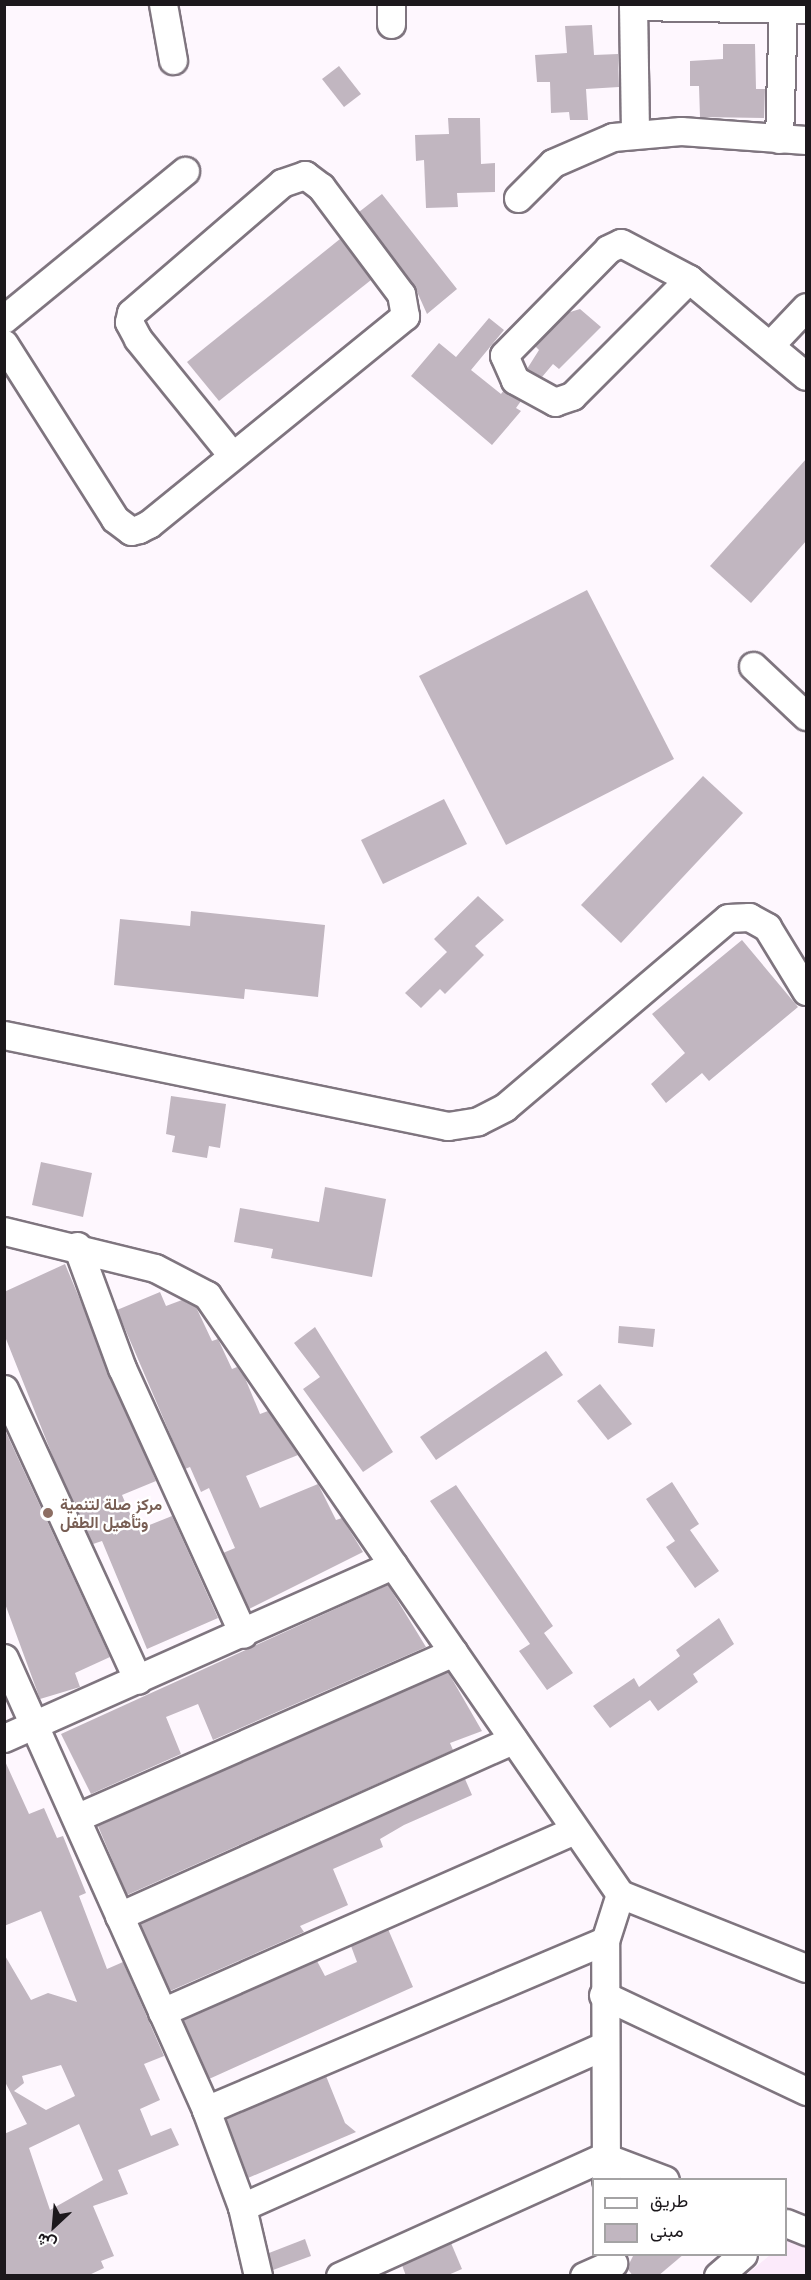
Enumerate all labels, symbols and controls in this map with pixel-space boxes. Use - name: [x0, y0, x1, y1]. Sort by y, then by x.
- place label: مركز صلة لتنمية وتأهيل الطفل: [60, 1494, 162, 1532]
- marker: مركز صلة لتنمية وتأهيل الطفل: [41, 1506, 55, 1520]
- legend: [592, 2178, 787, 2256]
- text: طريق: [650, 2189, 688, 2212]
- north arrow: [24, 2196, 84, 2256]
- text: مبنى: [650, 2219, 684, 2242]
- text: ش: [33, 2229, 59, 2255]

